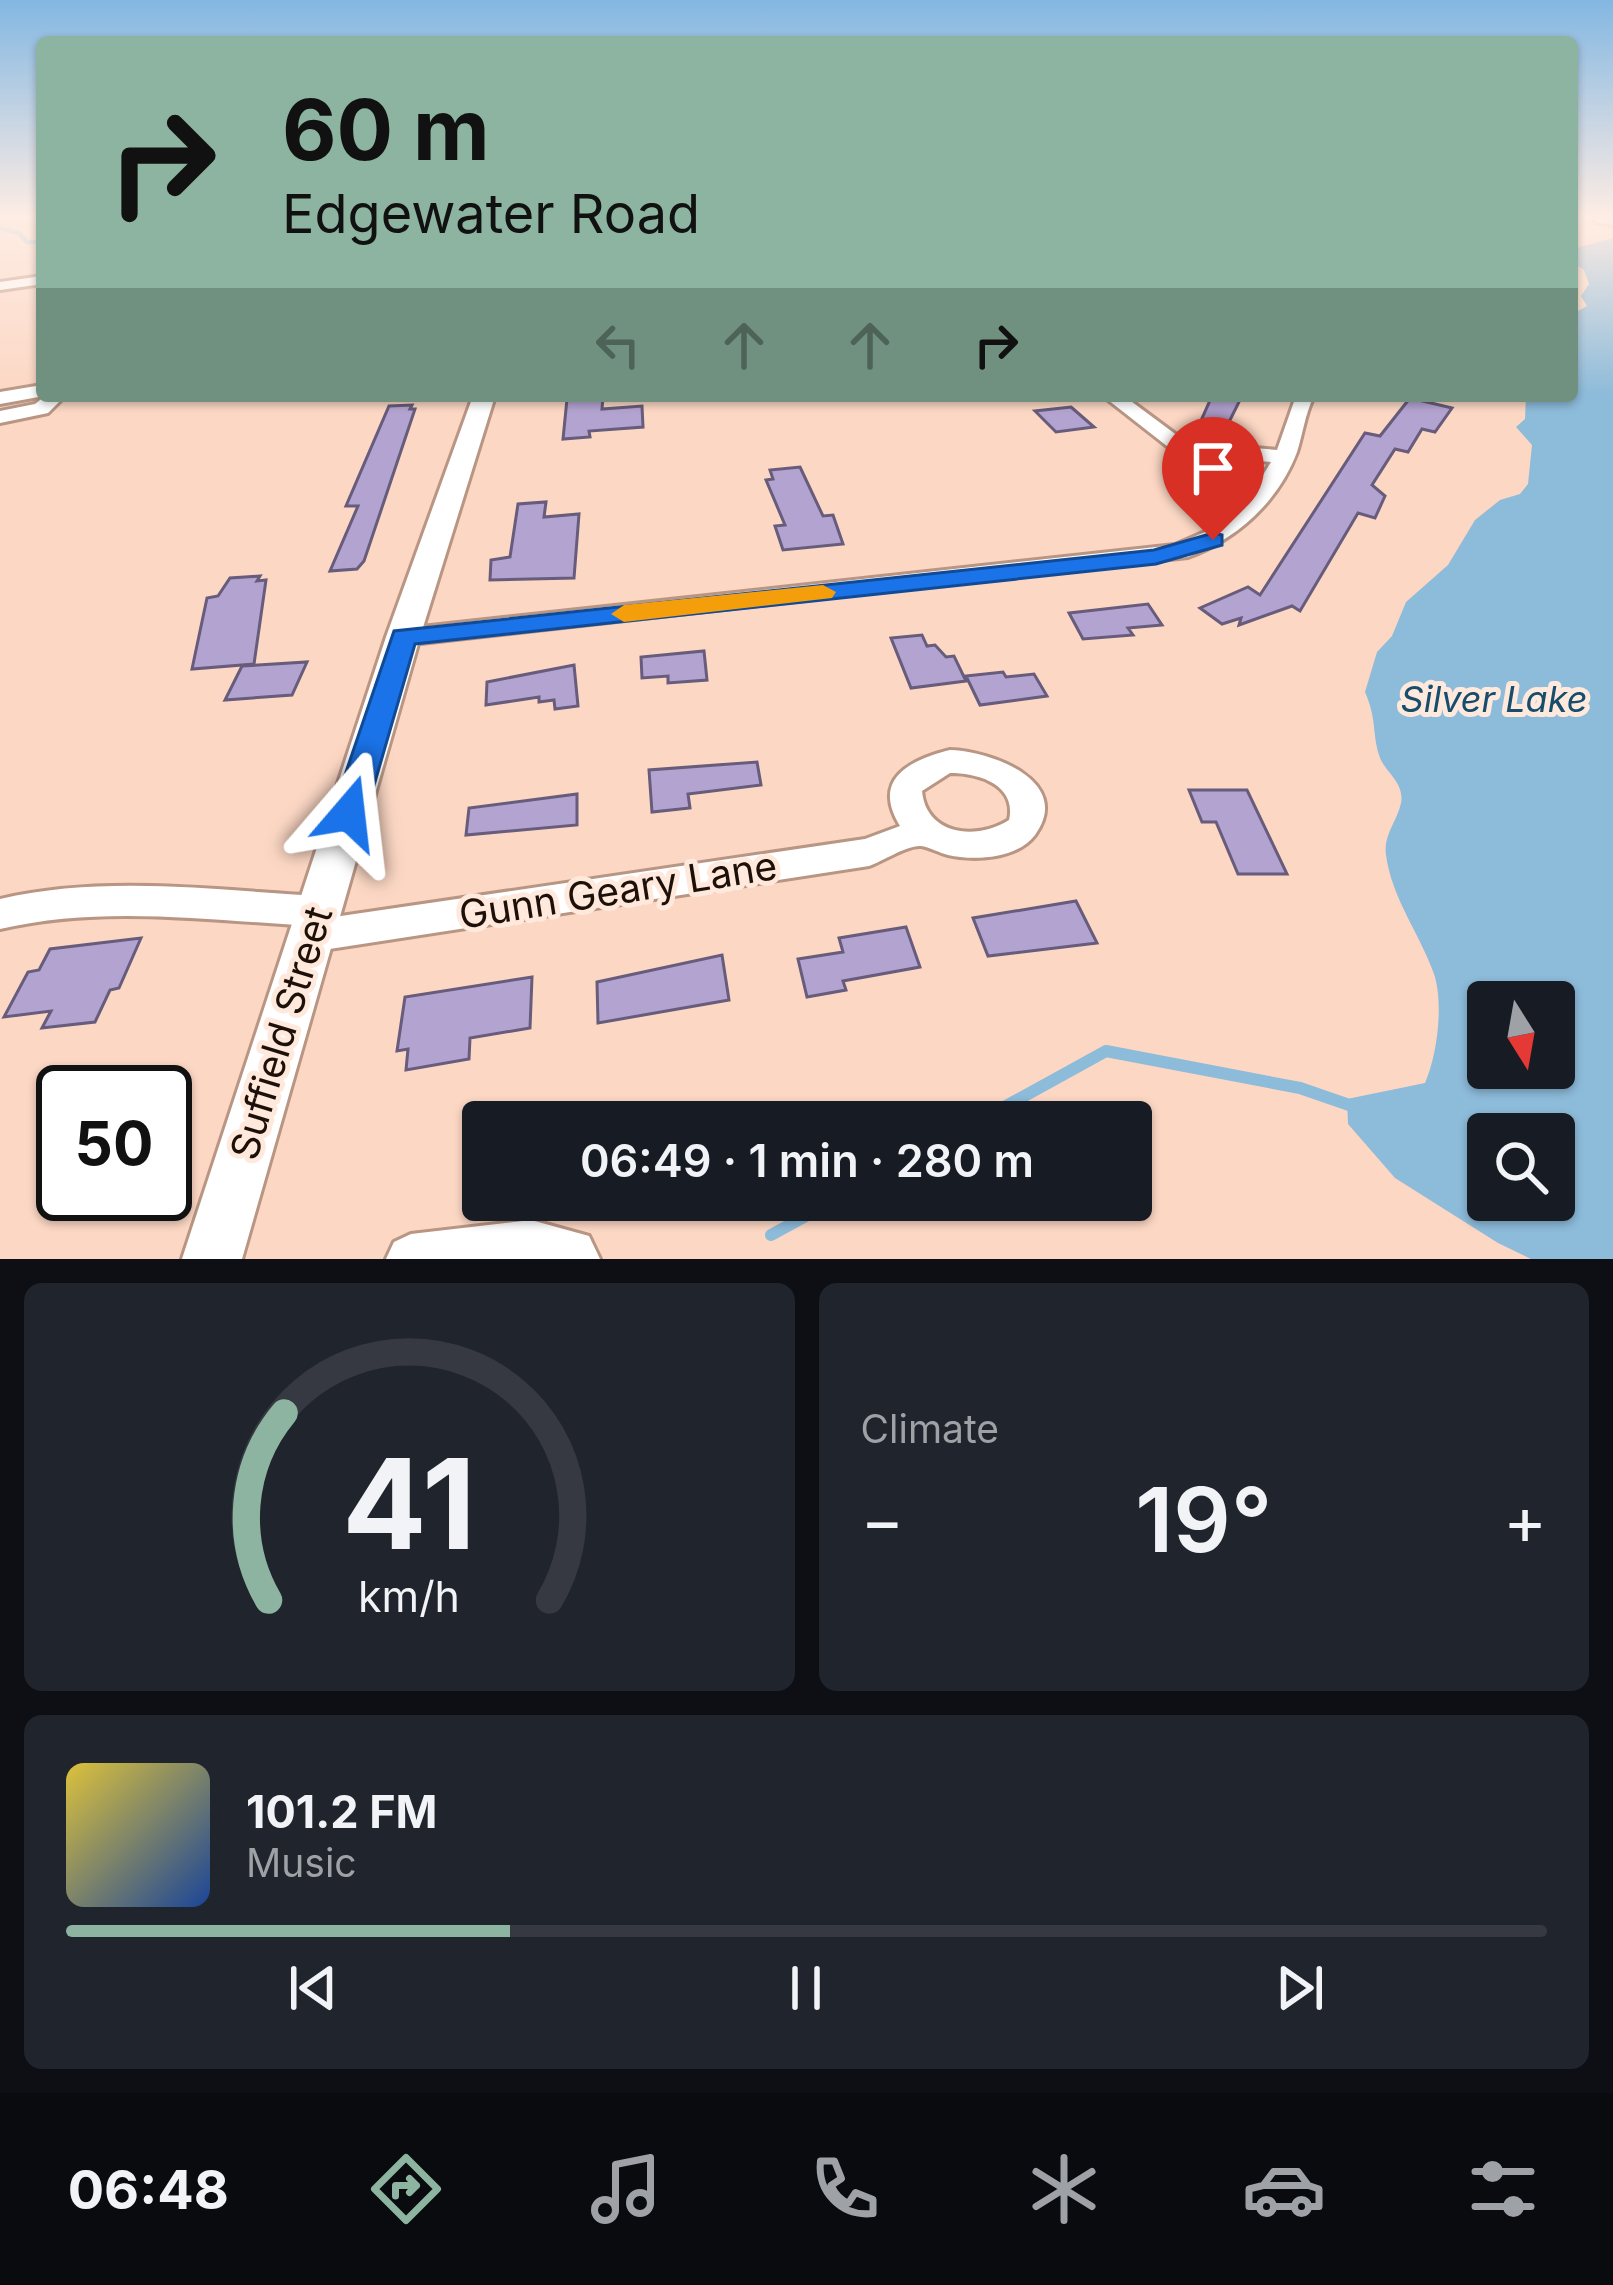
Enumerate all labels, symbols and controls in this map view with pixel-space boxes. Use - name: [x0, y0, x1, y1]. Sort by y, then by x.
- text: 60 m: [282, 79, 490, 180]
- icon: right: [84, 84, 240, 240]
- text: Edgewater Road: [282, 181, 700, 246]
- icon: left: [585, 312, 651, 378]
- icon: ahead: [711, 312, 777, 378]
- icon: ahead: [837, 312, 903, 378]
- icon: right: [963, 312, 1029, 378]
- pin: [1162, 417, 1264, 540]
- icon: arrive: [1180, 435, 1246, 501]
- water label: Silver Lake: [1401, 677, 1587, 721]
- position arrow: [286, 750, 412, 876]
- street label: Gunn Geary Lane: [456, 841, 780, 938]
- street label: Suffield Street: [220, 901, 341, 1165]
- north arrow: [1467, 981, 1575, 1089]
- map controls: [1467, 981, 1575, 1221]
- speed limit sign: 50: [36, 1065, 192, 1221]
- button: search: [1467, 1113, 1575, 1221]
- text: 06:49 · 1 min · 280 m: [580, 1133, 1034, 1188]
- text: Climate: [861, 1405, 999, 1452]
- text: 41: [343, 1428, 476, 1579]
- text: 19°: [1135, 1465, 1272, 1574]
- text: −: [861, 1480, 904, 1560]
- text: +: [1503, 1480, 1547, 1560]
- text: km/h: [358, 1570, 460, 1622]
- text: 101.2 FM: [246, 1784, 438, 1839]
- text: Music: [246, 1839, 357, 1886]
- icon: previous: [280, 1955, 346, 2021]
- icon: pause: [773, 1955, 839, 2021]
- icon: next: [1267, 1955, 1333, 2021]
- icon: directions: [364, 2147, 448, 2231]
- icon: music: [584, 2147, 668, 2231]
- icon: phone: [803, 2147, 887, 2231]
- icon: climate: [1022, 2147, 1106, 2231]
- icon: car: [1242, 2147, 1326, 2231]
- icon: filters: [1461, 2147, 1545, 2231]
- text: 06:48: [68, 2157, 229, 2222]

